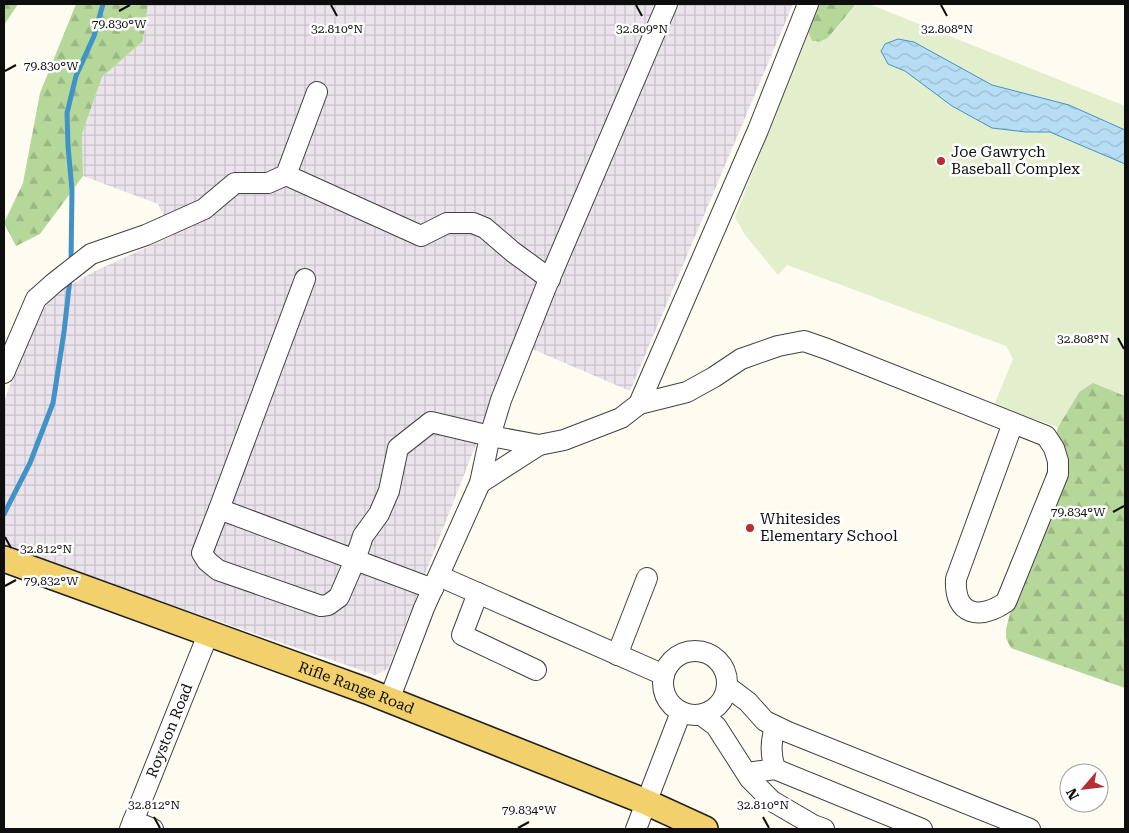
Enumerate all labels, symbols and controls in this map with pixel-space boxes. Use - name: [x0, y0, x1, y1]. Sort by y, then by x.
- text: 79.830°W: [92, 17, 147, 31]
- text: 32.810°N: [311, 22, 363, 36]
- text: 32.809°N: [616, 22, 668, 36]
- text: 32.808°N: [921, 22, 973, 36]
- text: 79.830°W: [24, 59, 79, 73]
- place label: Joe Gawrych Baseball Complex: [951, 143, 1080, 178]
- marker: Joe Gawrych Baseball Complex: [935, 155, 947, 167]
- text: 32.808°N: [1057, 332, 1109, 346]
- text: 79.834°W: [1051, 505, 1106, 519]
- place label: Whitesides Elementary School: [760, 510, 898, 545]
- marker: Whitesides Elementary School: [744, 522, 756, 534]
- text: 32.812°N: [20, 542, 72, 556]
- text: 79.832°W: [24, 574, 79, 588]
- street label: Rifle Range Road: [296, 658, 417, 718]
- street label: Royston Road: [142, 681, 197, 780]
- north arrow: [1059, 763, 1109, 813]
- text: N: [1063, 785, 1082, 803]
- text: 32.812°N: [128, 798, 180, 812]
- text: 32.810°N: [737, 798, 789, 812]
- text: 79.834°W: [502, 803, 557, 817]

